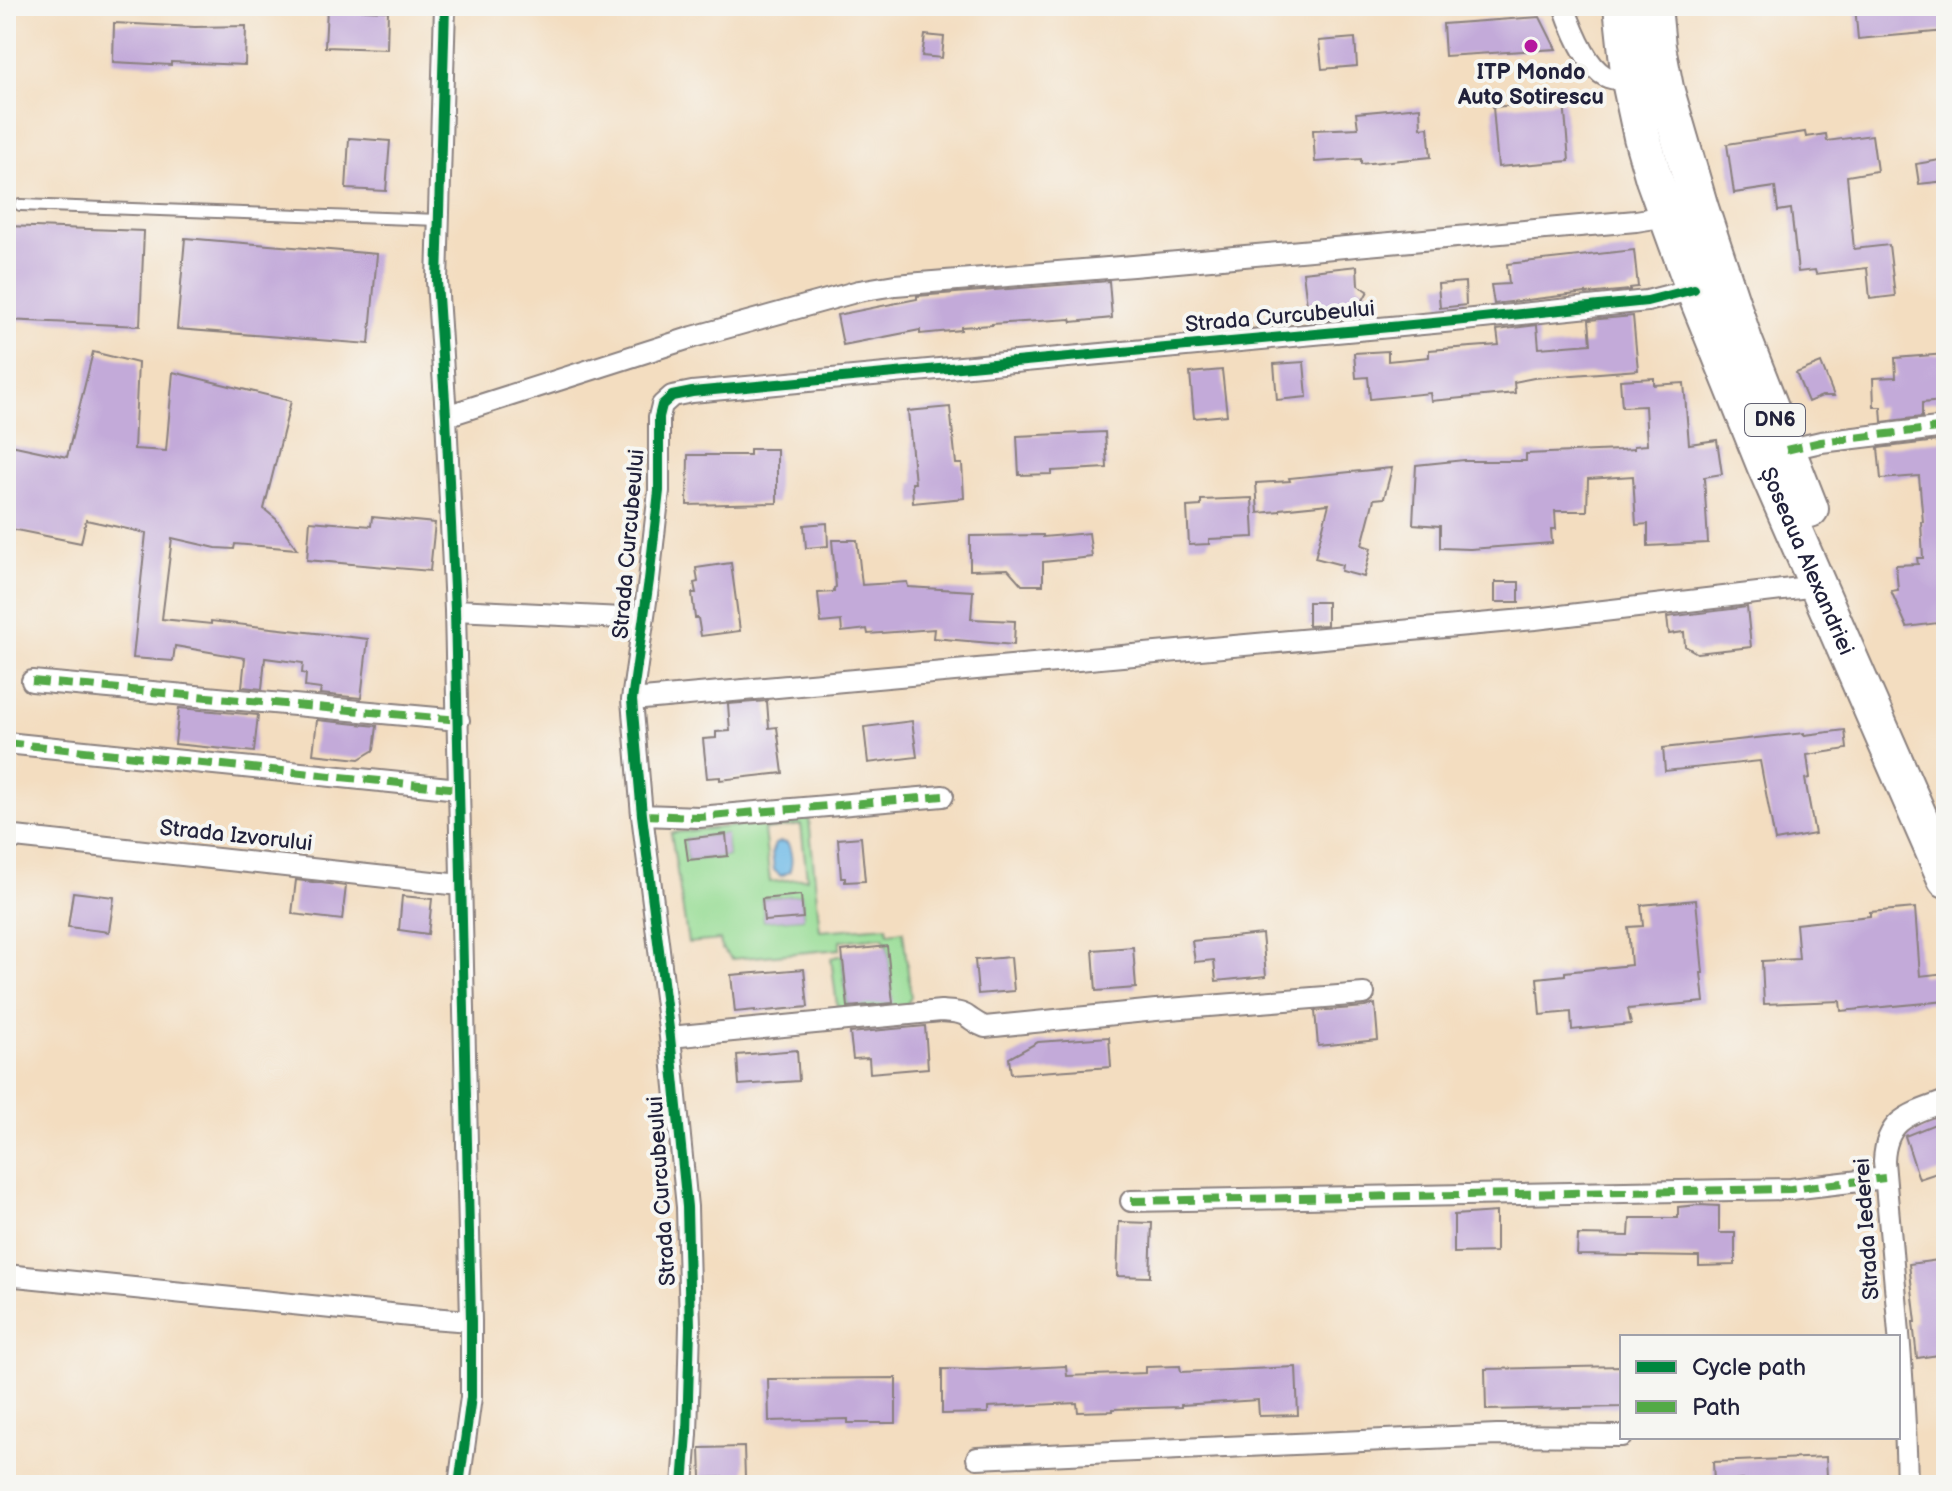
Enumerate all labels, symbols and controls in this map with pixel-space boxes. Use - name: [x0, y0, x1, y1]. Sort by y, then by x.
- marker: ITP Mondo Auto Sotirescu: [1522, 37, 1540, 55]
- place label: ITP Mondo Auto Sotirescu: [1457, 59, 1604, 111]
- street label: Strada Curcubeului: [1184, 295, 1376, 339]
- road number: DN6: [1745, 404, 1805, 436]
- street label: Strada Curcubeului: [607, 448, 651, 640]
- street label: Șoseaua Alexandriei: [1754, 463, 1860, 659]
- street label: Strada Izvorului: [158, 815, 314, 857]
- street label: Strada Curcubeului: [642, 1095, 682, 1287]
- street label: Strada Iederei: [1849, 1157, 1885, 1301]
- legend: [1620, 1335, 1900, 1439]
- text: Cycle path: [1692, 1353, 1806, 1382]
- text: Path: [1692, 1393, 1740, 1422]

